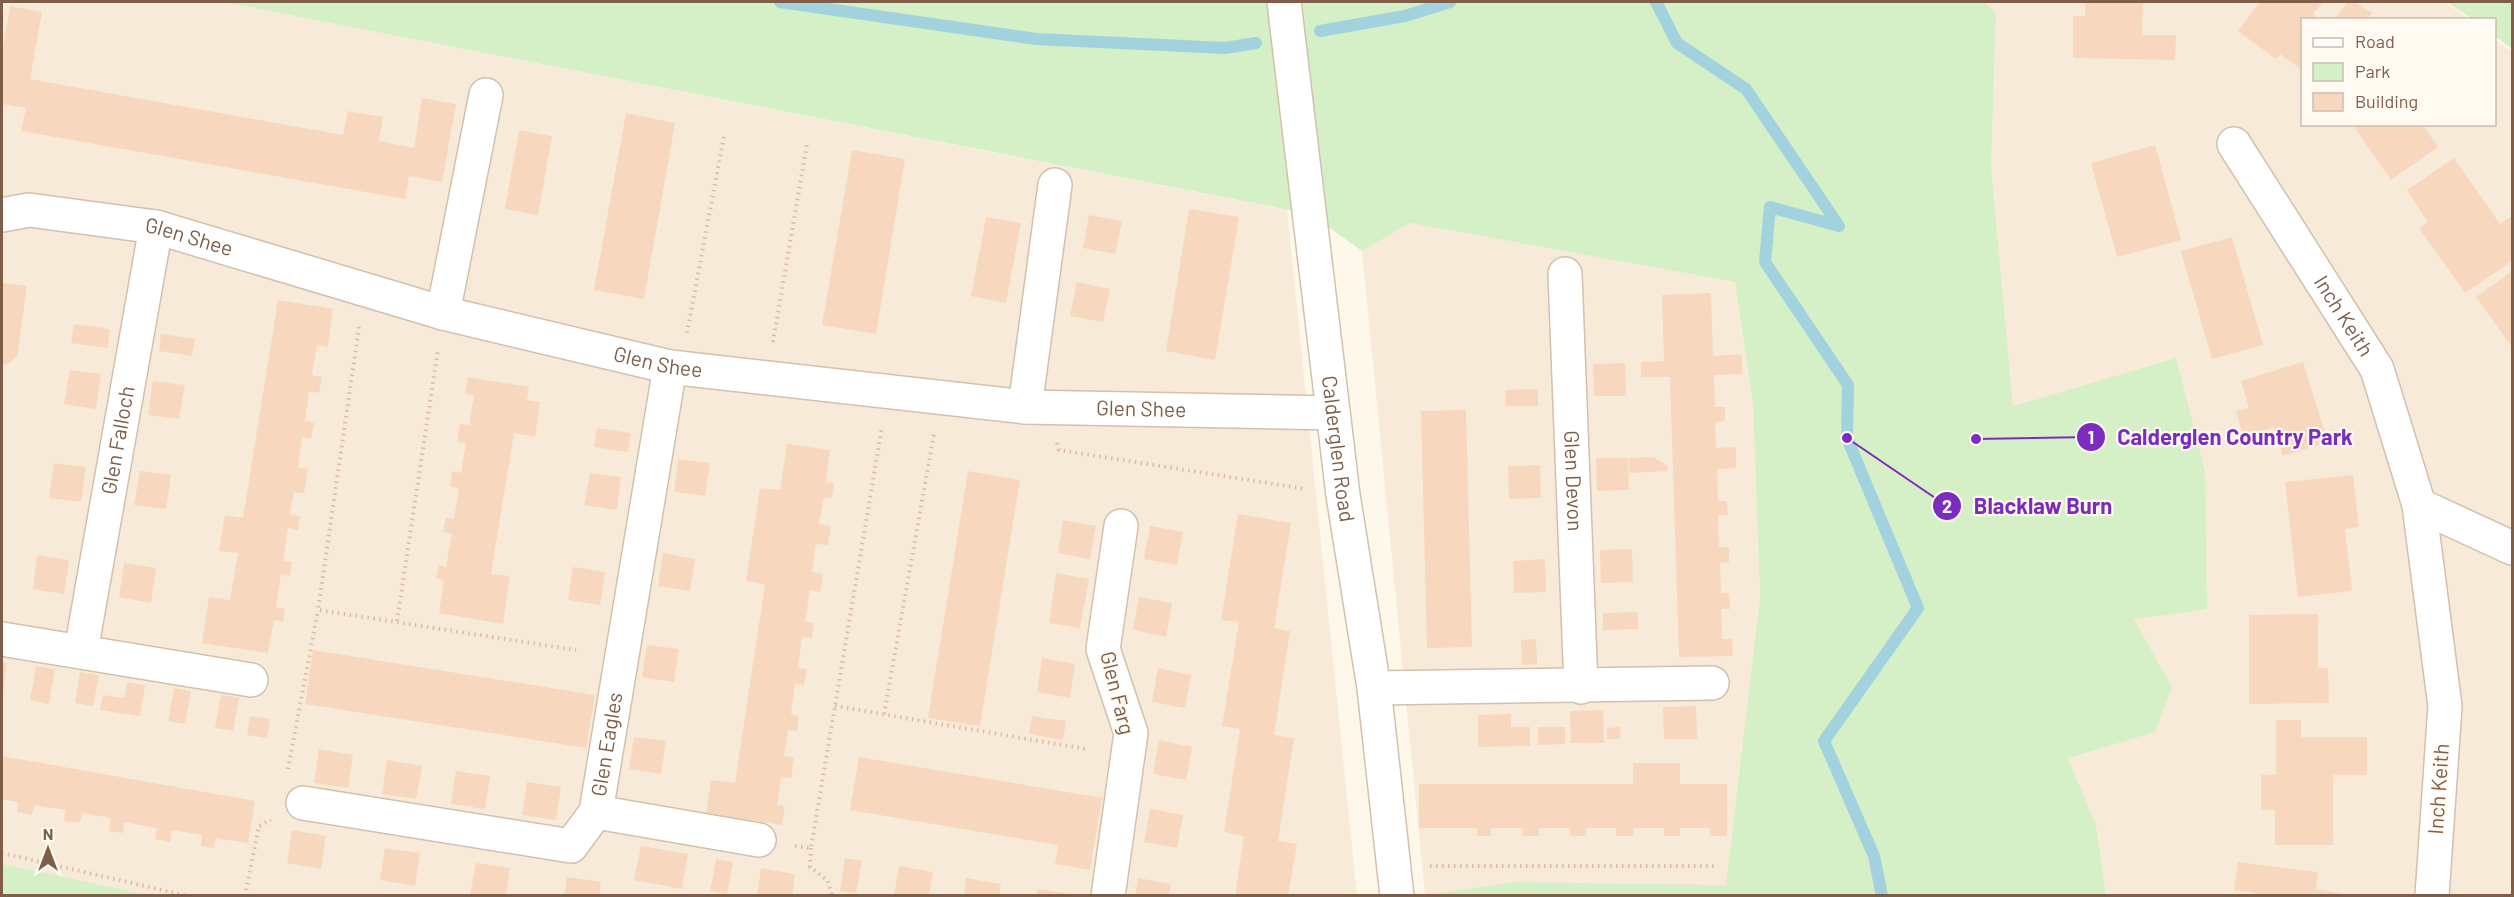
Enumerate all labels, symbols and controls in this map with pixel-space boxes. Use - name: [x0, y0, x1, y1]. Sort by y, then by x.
- legend: [2301, 18, 2496, 126]
- text: Road: [2355, 30, 2395, 52]
- text: Park: [2355, 60, 2390, 82]
- text: Building: [2355, 90, 2418, 112]
- street label: Glen Shee: [144, 212, 236, 260]
- street label: Inch Keith: [2310, 270, 2380, 361]
- street label: Glen Shee: [611, 340, 704, 382]
- street label: Calderglen Road: [1318, 374, 1361, 524]
- street label: Glen Falloch: [95, 384, 139, 496]
- street label: Glen Shee: [1096, 394, 1187, 421]
- callout: Calderglen Country Park: [2076, 417, 2365, 457]
- text: Calderglen Country Park: [2117, 423, 2353, 449]
- text: 1: [2088, 426, 2094, 448]
- street label: Glen Devon: [1560, 430, 1589, 532]
- callout: Blacklaw Burn: [1932, 486, 2125, 526]
- text: Blacklaw Burn: [1974, 492, 2112, 518]
- text: 2: [1942, 495, 1952, 517]
- street label: Glen Farg: [1096, 648, 1141, 737]
- street label: Glen Eagles: [585, 690, 627, 798]
- street label: Inch Keith: [2422, 743, 2453, 835]
- north arrow: [18, 819, 78, 879]
- text: N: [43, 824, 53, 843]

